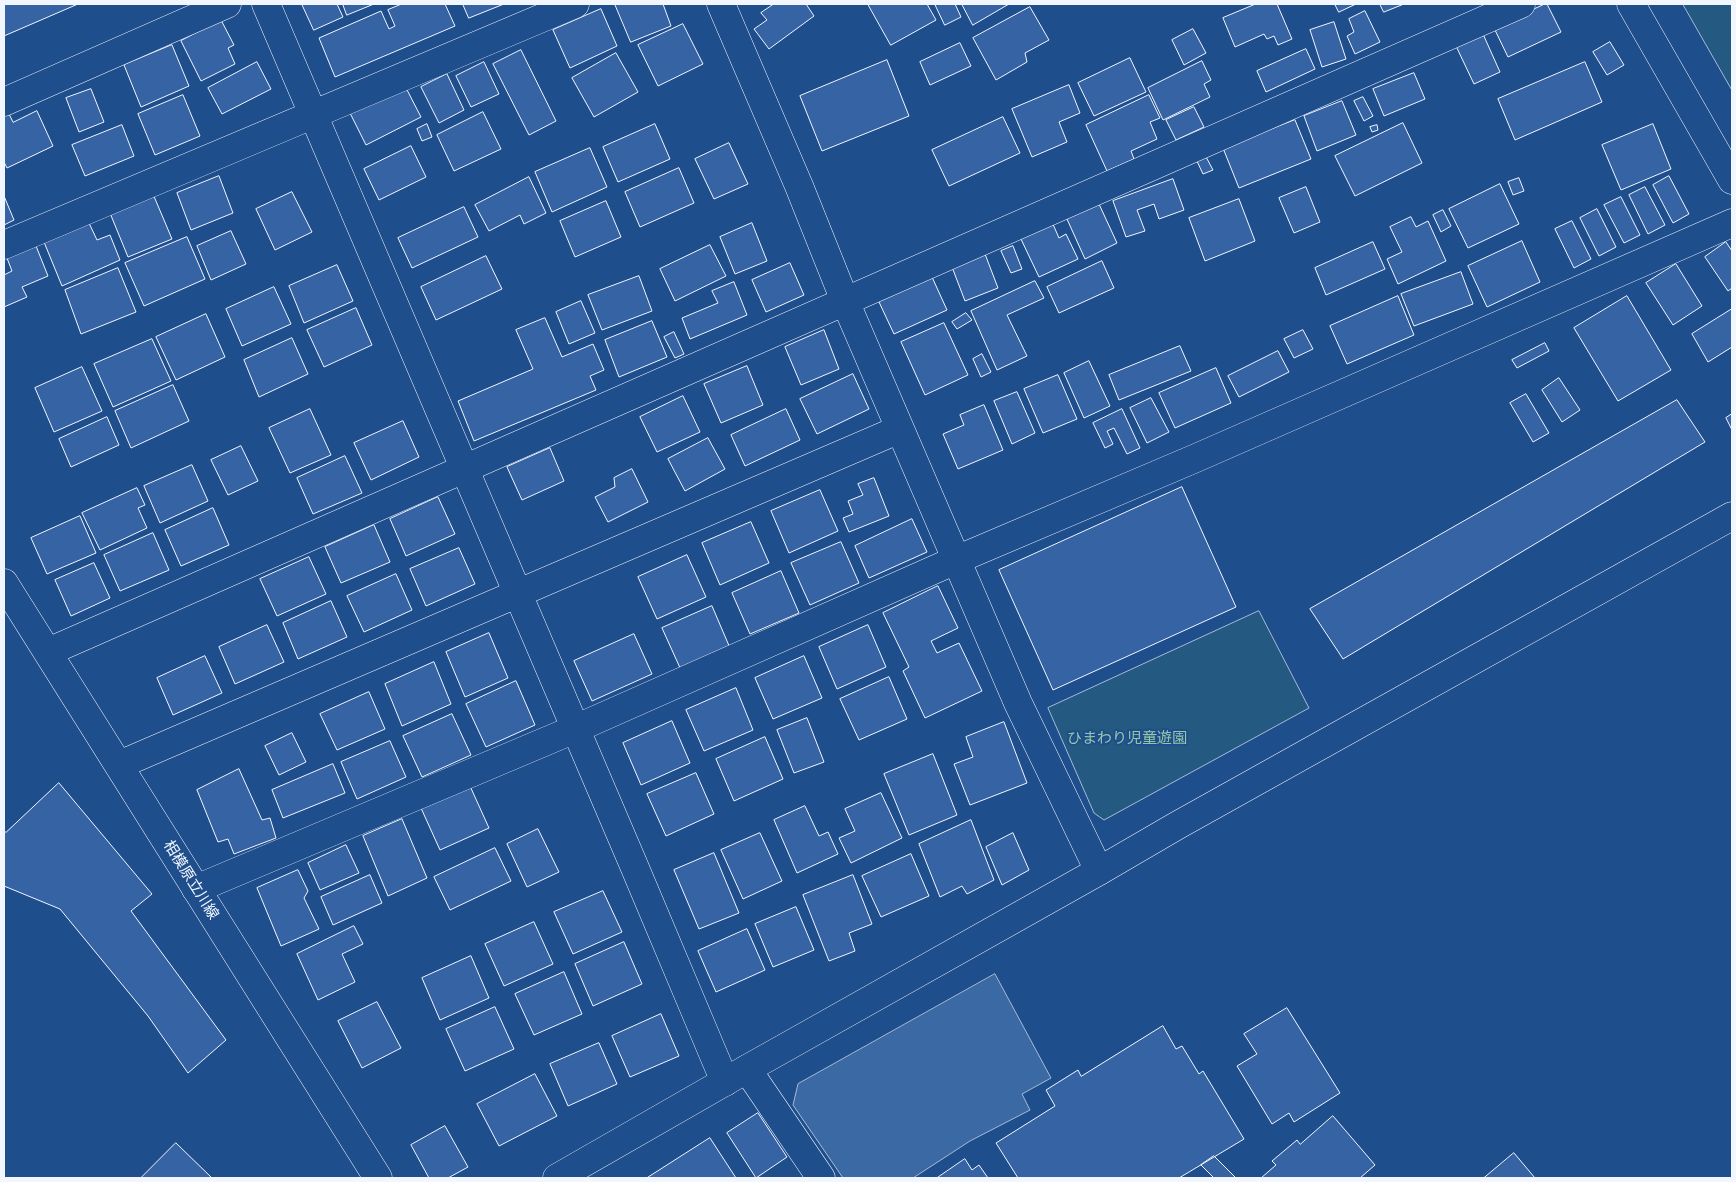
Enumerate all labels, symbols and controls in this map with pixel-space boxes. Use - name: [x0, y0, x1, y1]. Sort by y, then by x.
- park label: ひまわり児童遊園: [1067, 729, 1187, 747]
- street label: 相模原立川線: [160, 837, 222, 923]

